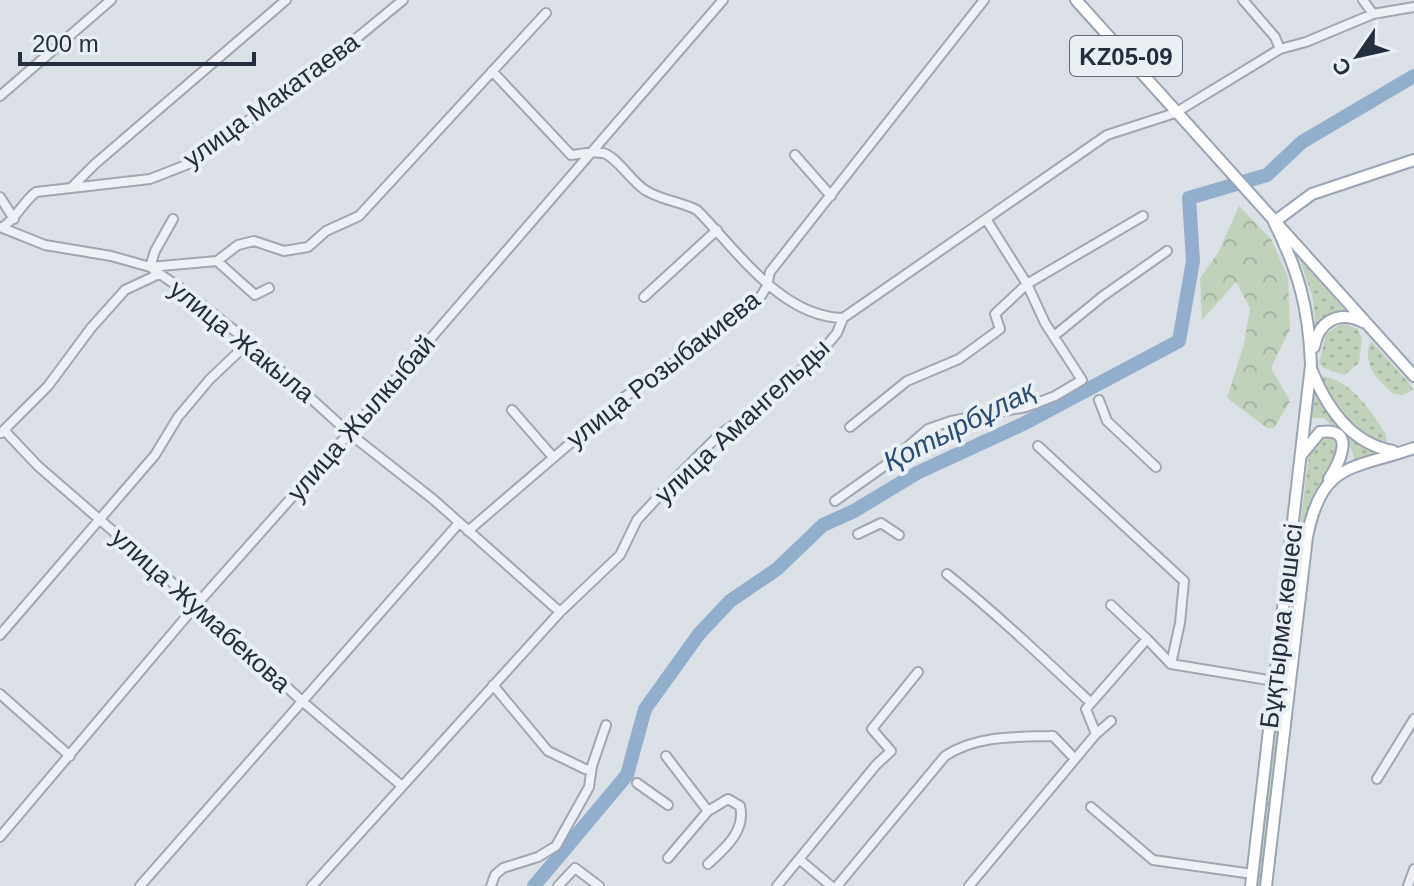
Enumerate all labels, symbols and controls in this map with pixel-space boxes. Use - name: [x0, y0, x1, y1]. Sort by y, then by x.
- scale bar: [20, 16, 254, 66]
- north arrow: [1318, 16, 1398, 96]
- street label: улица Макатаева: [177, 26, 365, 174]
- text: 200 m: [32, 30, 99, 57]
- road number: KZ05-09: [1070, 36, 1182, 76]
- text: С: [1327, 53, 1357, 80]
- street label: улица Жакыла: [164, 274, 321, 409]
- street label: улица Розыбакиева: [560, 284, 766, 454]
- street label: улица Жылкыбай: [281, 329, 441, 507]
- street label: улица Амангельды: [648, 332, 836, 510]
- water label: Қотырбұлақ: [878, 374, 1042, 477]
- street label: улица Жумабекова: [105, 522, 297, 699]
- street label: Бұқтырма көшесі: [1254, 522, 1308, 730]

